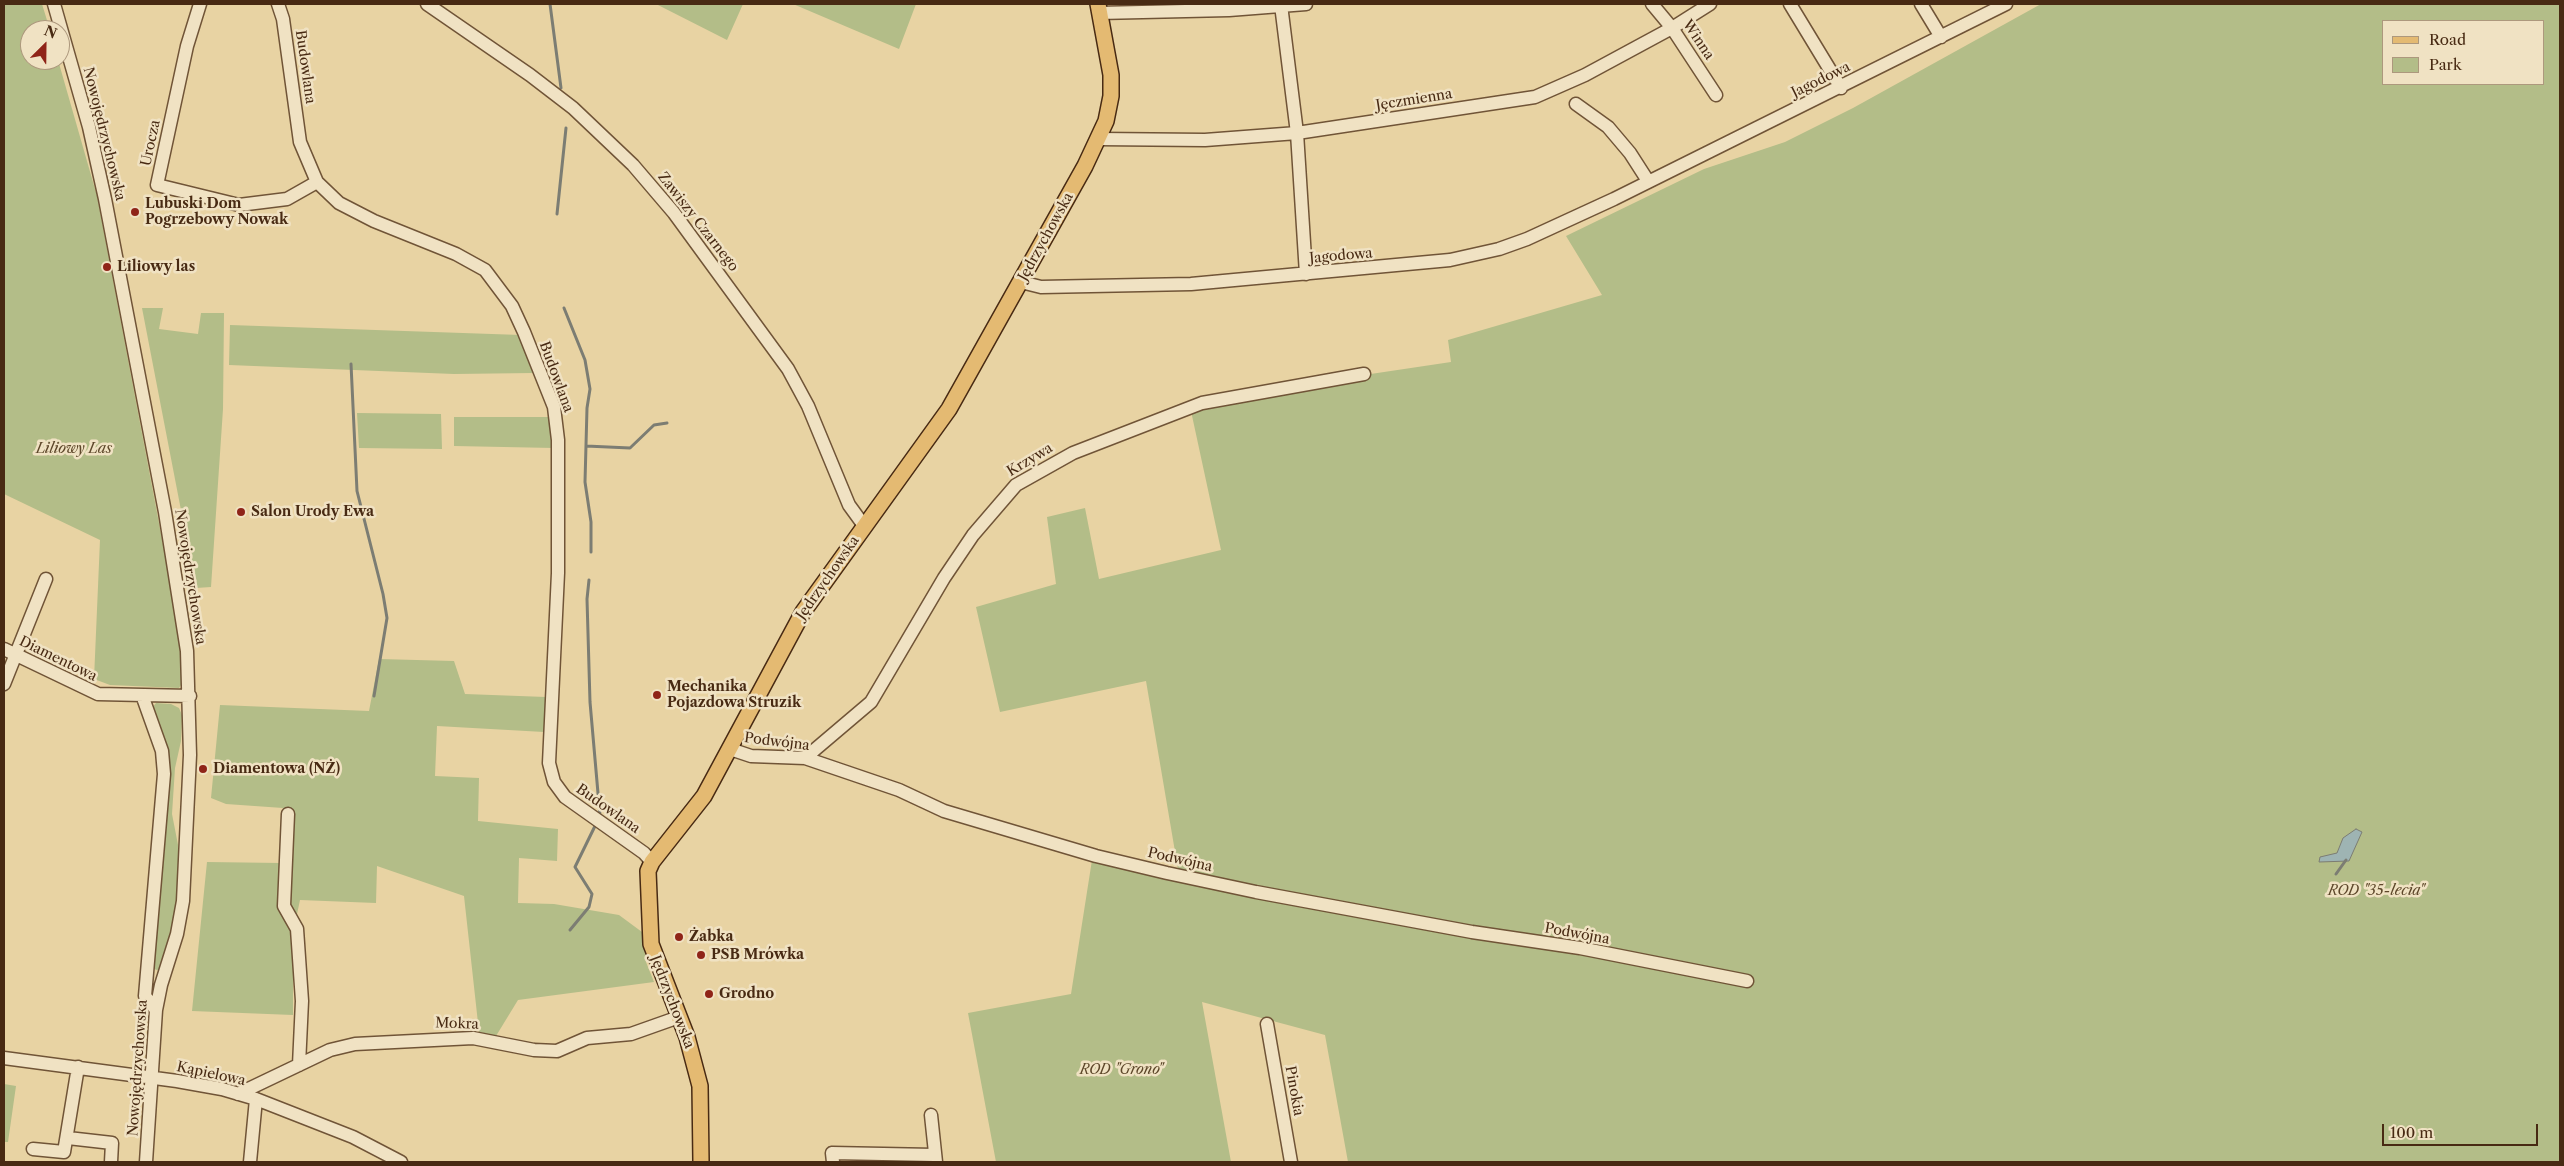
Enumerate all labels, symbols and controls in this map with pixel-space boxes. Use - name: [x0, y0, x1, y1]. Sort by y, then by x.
- street label: Winna: [1679, 17, 1717, 63]
- north arrow: [20, 20, 70, 70]
- legend: [2382, 20, 2544, 85]
- text: N: [41, 21, 60, 43]
- street label: Budowlana: [292, 29, 318, 105]
- text: Road: [2429, 30, 2466, 49]
- text: Park: [2429, 55, 2462, 74]
- street label: Jagodowa: [1789, 59, 1853, 101]
- street label: Nowojędrzychowska: [79, 66, 129, 202]
- street label: Jęczmienna: [1375, 86, 1453, 114]
- street label: Urocza: [138, 118, 164, 168]
- street label: Zawiszy Czarnego: [654, 169, 742, 275]
- street label: Jędrzychowska: [1015, 190, 1077, 284]
- place label: Lubuski Dom Pogrzebowy Nowak: [145, 196, 288, 228]
- marker: Lubuski Dom Pogrzebowy Nowak: [129, 206, 141, 218]
- street label: Jagodowa: [1309, 245, 1373, 267]
- place label: Liliowy las: [117, 259, 195, 275]
- marker: Liliowy las: [101, 261, 113, 273]
- street label: Budowlana: [535, 339, 577, 415]
- street label: Krzywa: [1004, 440, 1056, 480]
- park label: Liliowy Las: [36, 441, 112, 457]
- place label: Salon Urody Ewa: [251, 504, 374, 520]
- marker: Salon Urody Ewa: [235, 506, 247, 518]
- street label: Nowojędrzychowska: [171, 508, 209, 646]
- street label: Jędrzychowska: [793, 533, 863, 623]
- street label: Diamentowa: [16, 633, 100, 685]
- place label: Mechanika Pojazdowa Struzik: [667, 679, 801, 712]
- marker: Mechanika Pojazdowa Struzik: [651, 689, 663, 701]
- street label: Podwójna: [743, 730, 811, 754]
- place label: Diamentowa (NŻ): [213, 761, 340, 777]
- marker: Diamentowa (NŻ): [197, 763, 209, 775]
- street label: Budowlana: [573, 781, 643, 837]
- street label: Podwójna: [1146, 844, 1214, 876]
- park label: ROD "35-lecia": [2328, 883, 2424, 899]
- street label: Podwójna: [1543, 920, 1611, 948]
- place label: Żabka: [689, 929, 733, 945]
- marker: Żabka: [673, 931, 685, 943]
- place label: PSB Mrówka: [711, 947, 804, 963]
- marker: PSB Mrówka: [695, 949, 707, 961]
- street label: Jędrzychowska: [646, 953, 698, 1051]
- place label: Grodno: [719, 986, 774, 1002]
- marker: Grodno: [703, 988, 715, 1000]
- street label: Nowojędrzychowska: [125, 999, 151, 1137]
- street label: Mokra: [435, 1015, 479, 1033]
- street label: Kąpielowa: [175, 1059, 247, 1089]
- park label: ROD "Grono": [1080, 1062, 1162, 1078]
- street label: Pinokia: [1281, 1065, 1307, 1117]
- scale bar: [2384, 1114, 2540, 1146]
- text: 100 m: [2390, 1123, 2433, 1142]

